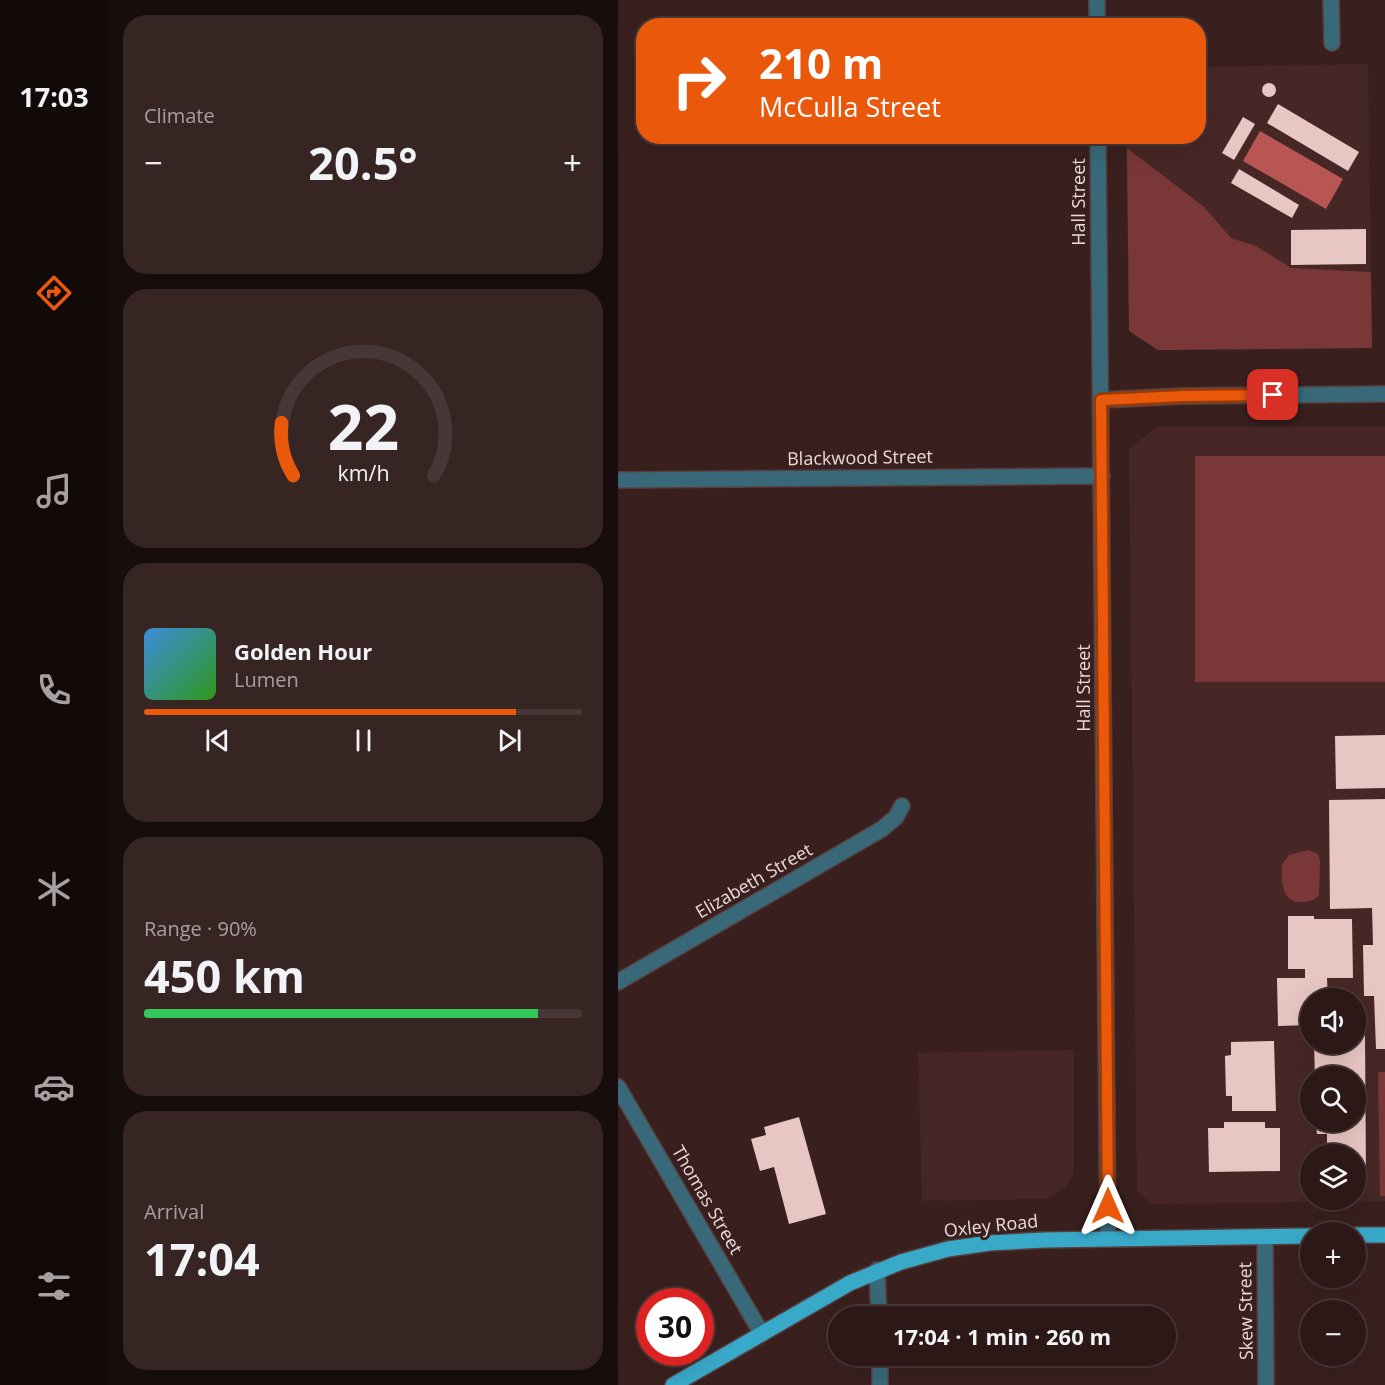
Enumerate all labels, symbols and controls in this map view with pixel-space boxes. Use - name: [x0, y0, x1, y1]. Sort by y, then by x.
- text: 210 m: [759, 34, 883, 91]
- icon: right: [660, 42, 738, 120]
- text: 17:03: [19, 78, 89, 115]
- text: McCulla Street: [759, 88, 941, 125]
- text: Climate: [144, 102, 215, 129]
- text: 20.5°: [308, 132, 418, 193]
- text: −: [144, 140, 163, 185]
- text: +: [563, 140, 582, 185]
- street label: Hall Street: [1066, 158, 1090, 246]
- icon: directions: [33, 272, 75, 314]
- pin: [1247, 369, 1298, 420]
- icon: arrive: [1256, 378, 1289, 411]
- text: 22: [327, 383, 399, 468]
- street label: Blackwood Street: [787, 444, 933, 470]
- text: km/h: [337, 458, 389, 487]
- icon: music: [33, 470, 75, 512]
- text: Golden Hour: [234, 636, 372, 666]
- street label: Hall Street: [1071, 644, 1095, 732]
- text: Lumen: [234, 666, 299, 693]
- icon: phone: [33, 669, 75, 711]
- icon: previous: [201, 724, 234, 757]
- icon: pause: [347, 724, 380, 757]
- icon: next: [493, 724, 526, 757]
- street label: Elizabeth Street: [691, 837, 816, 923]
- icon: climate: [33, 868, 75, 910]
- text: Range · 90%: [144, 915, 257, 942]
- text: 450 km: [144, 945, 305, 1006]
- map controls: [1300, 988, 1366, 1366]
- button: sound: [1300, 988, 1366, 1054]
- icon: car: [33, 1066, 75, 1108]
- button: search: [1300, 1066, 1366, 1132]
- street label: Thomas Street: [667, 1141, 749, 1258]
- button: layers: [1300, 1144, 1366, 1210]
- position arrow: [1076, 1174, 1140, 1238]
- text: Arrival: [144, 1198, 204, 1225]
- street label: Oxley Road: [943, 1208, 1039, 1242]
- button: +: [1300, 1222, 1366, 1288]
- text: 17:04: [144, 1228, 260, 1289]
- street label: Skew Street: [1232, 1262, 1258, 1360]
- icon: filters: [33, 1265, 75, 1307]
- speed limit sign: 30: [636, 1288, 714, 1366]
- button: −: [1300, 1300, 1366, 1366]
- text: 17:04 · 1 min · 260 m: [893, 1321, 1111, 1351]

